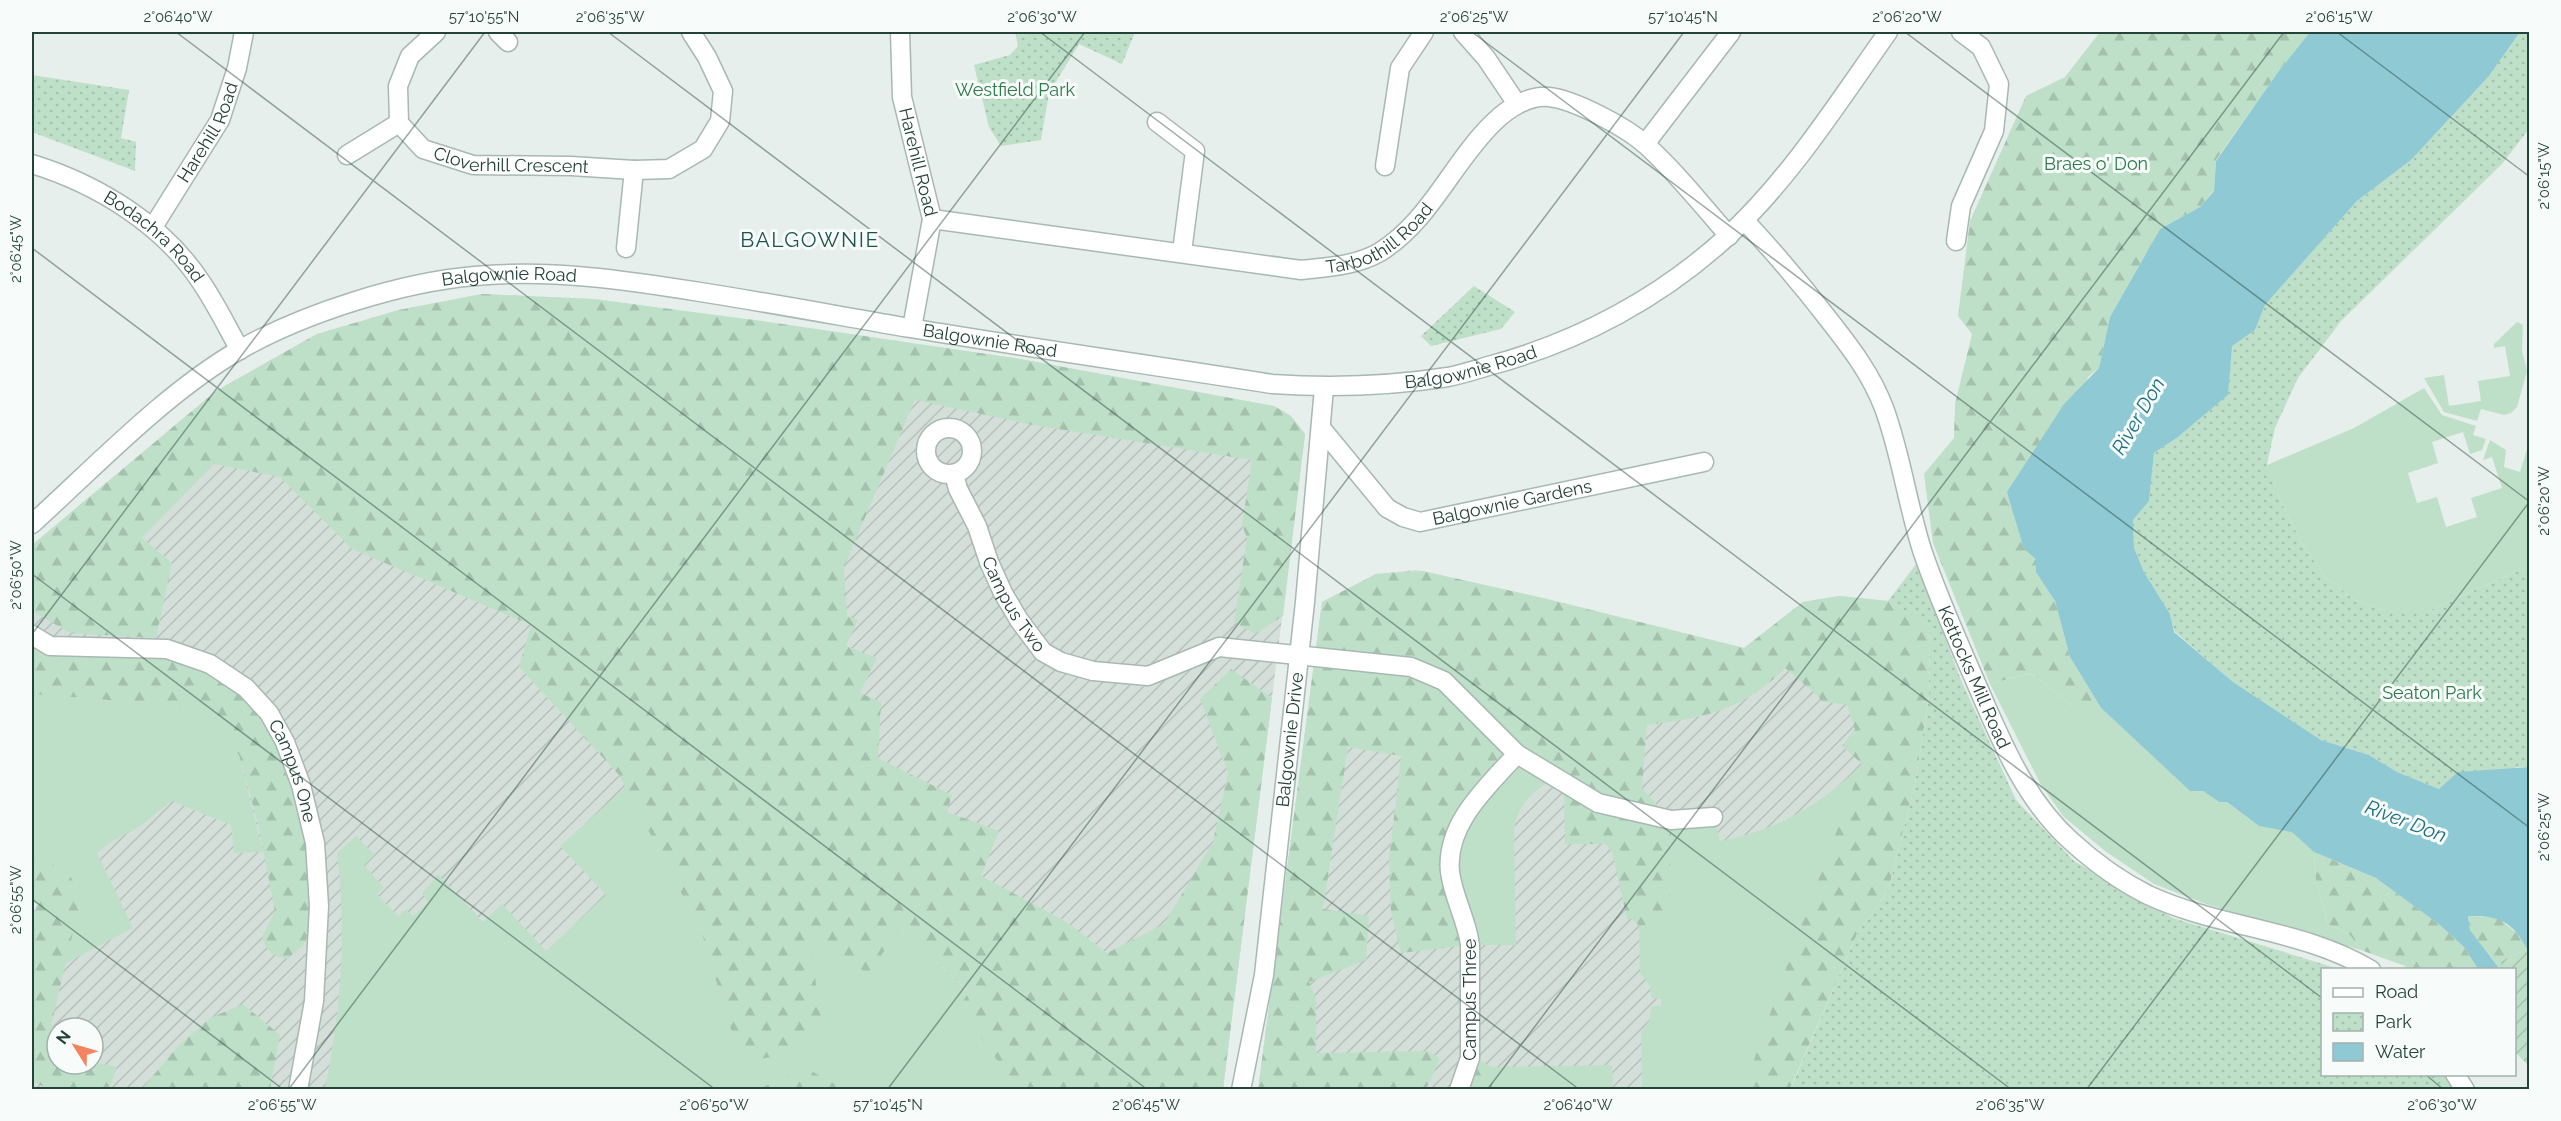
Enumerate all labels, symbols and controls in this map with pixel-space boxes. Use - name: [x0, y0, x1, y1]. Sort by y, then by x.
- text: 2°06'40"W: [144, 8, 213, 26]
- text: 57°10'55"N: [449, 8, 519, 26]
- text: 2°06'35"W: [576, 8, 645, 26]
- text: 2°06'30"W: [1007, 8, 1077, 26]
- text: 2°06'25"W: [1440, 8, 1509, 26]
- text: 57°10'45"N: [1648, 8, 1718, 26]
- text: 2°06'20"W: [1872, 8, 1942, 26]
- text: 2°06'15"W: [2305, 8, 2373, 26]
- street label: Harehill Road: [173, 79, 242, 186]
- park label: Westfield Park: [955, 79, 1075, 100]
- street label: Harehill Road: [895, 105, 942, 218]
- street label: Cloverhill Crescent: [431, 142, 589, 177]
- text: 2°06'15"W: [2535, 142, 2553, 210]
- park label: Braes o' Don: [2044, 153, 2148, 174]
- street label: Bodachra Road: [100, 186, 209, 286]
- street label: Tarbothill Road: [1325, 198, 1437, 277]
- text: 2°06'45"W: [7, 215, 25, 283]
- district label: BALGOWNIE: [740, 227, 880, 252]
- street label: Balgownie Road: [440, 263, 578, 290]
- street label: Balgownie Road: [921, 319, 1059, 361]
- street label: Balgownie Road: [1403, 341, 1539, 392]
- water label: River Don: [2106, 373, 2170, 459]
- text: 2°06'20"W: [2535, 466, 2553, 536]
- street label: Balgownie Gardens: [1431, 475, 1594, 529]
- text: 2°06'50"W: [7, 540, 25, 610]
- street label: Campus Two: [978, 553, 1050, 656]
- street label: Kettocks Mill Road: [1934, 603, 2015, 752]
- street label: Balgownie Drive: [1272, 671, 1307, 808]
- park label: Seaton Park: [2382, 682, 2482, 703]
- street label: Campus One: [265, 715, 321, 825]
- text: 2°06'25"W: [2535, 792, 2553, 861]
- water label: River Don: [2362, 795, 2450, 847]
- text: 2°06'55"W: [7, 865, 25, 934]
- street label: Campus Three: [1458, 937, 1480, 1061]
- legend: [2321, 968, 2516, 1076]
- text: Road: [2375, 981, 2418, 1002]
- text: Park: [2375, 1011, 2412, 1032]
- north arrow: [45, 1016, 105, 1076]
- text: N: [52, 1027, 75, 1048]
- text: Water: [2375, 1041, 2426, 1062]
- text: 2°06'55"W: [248, 1096, 317, 1114]
- text: 2°06'50"W: [679, 1096, 749, 1114]
- text: 57°10'45"N: [853, 1096, 923, 1114]
- text: 2°06'45"W: [1112, 1096, 1180, 1114]
- text: 2°06'40"W: [1544, 1096, 1613, 1114]
- text: 2°06'35"W: [1976, 1096, 2045, 1114]
- text: 2°06'30"W: [2407, 1096, 2477, 1114]

